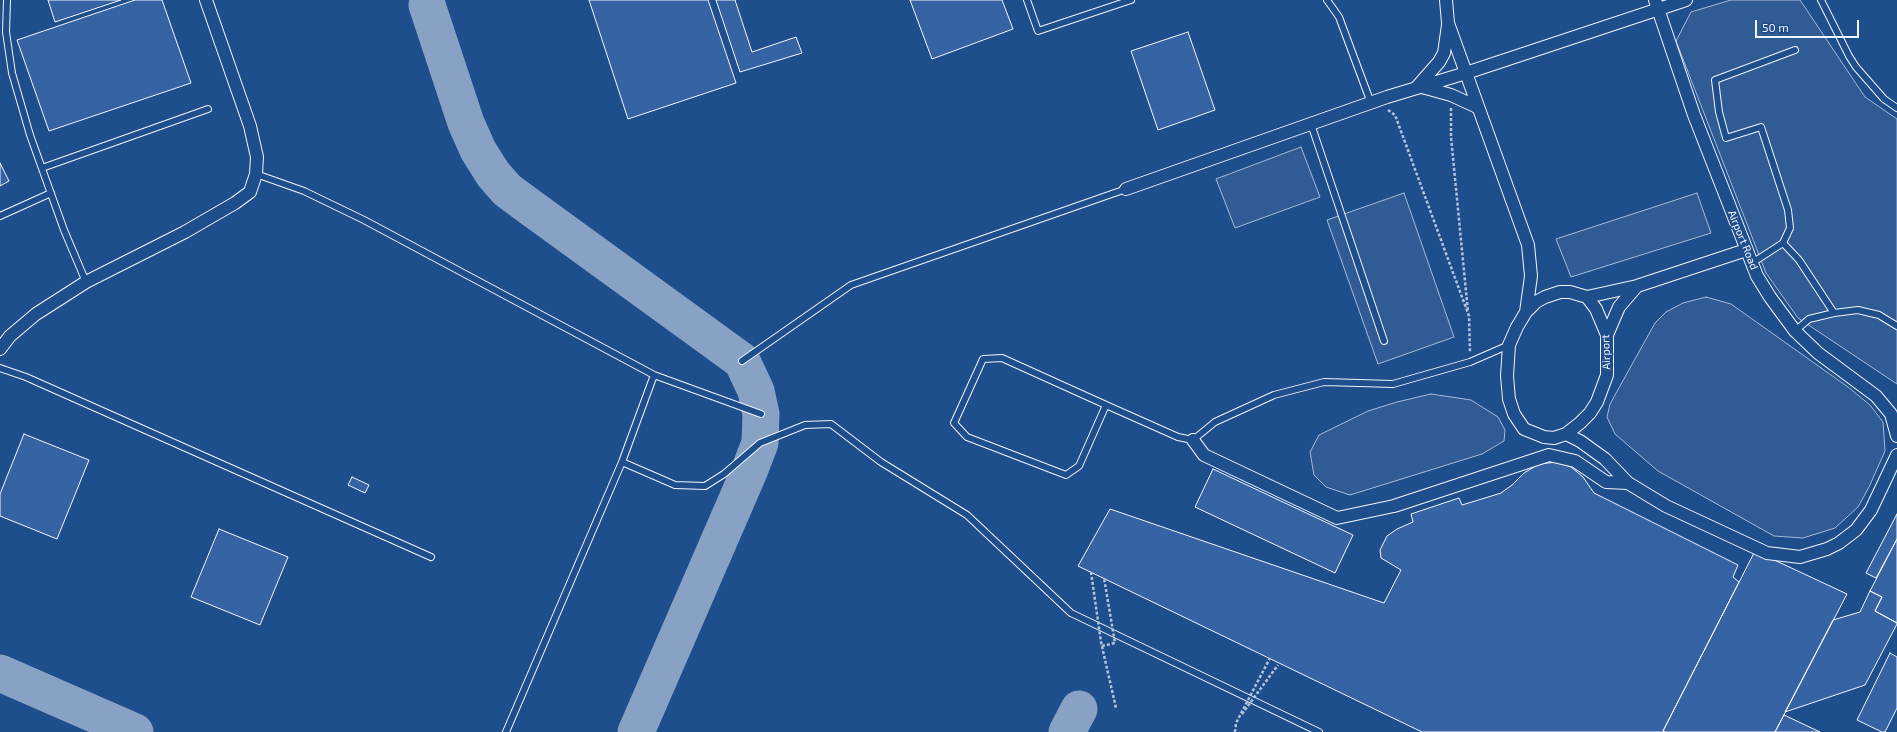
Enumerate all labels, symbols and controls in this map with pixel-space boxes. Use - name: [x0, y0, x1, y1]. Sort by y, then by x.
- scale bar: [1757, 12, 1861, 38]
- text: 50 m: [1762, 20, 1789, 34]
- street label: Airport Road: [1725, 208, 1761, 272]
- street label: Airport: [1599, 334, 1613, 370]

